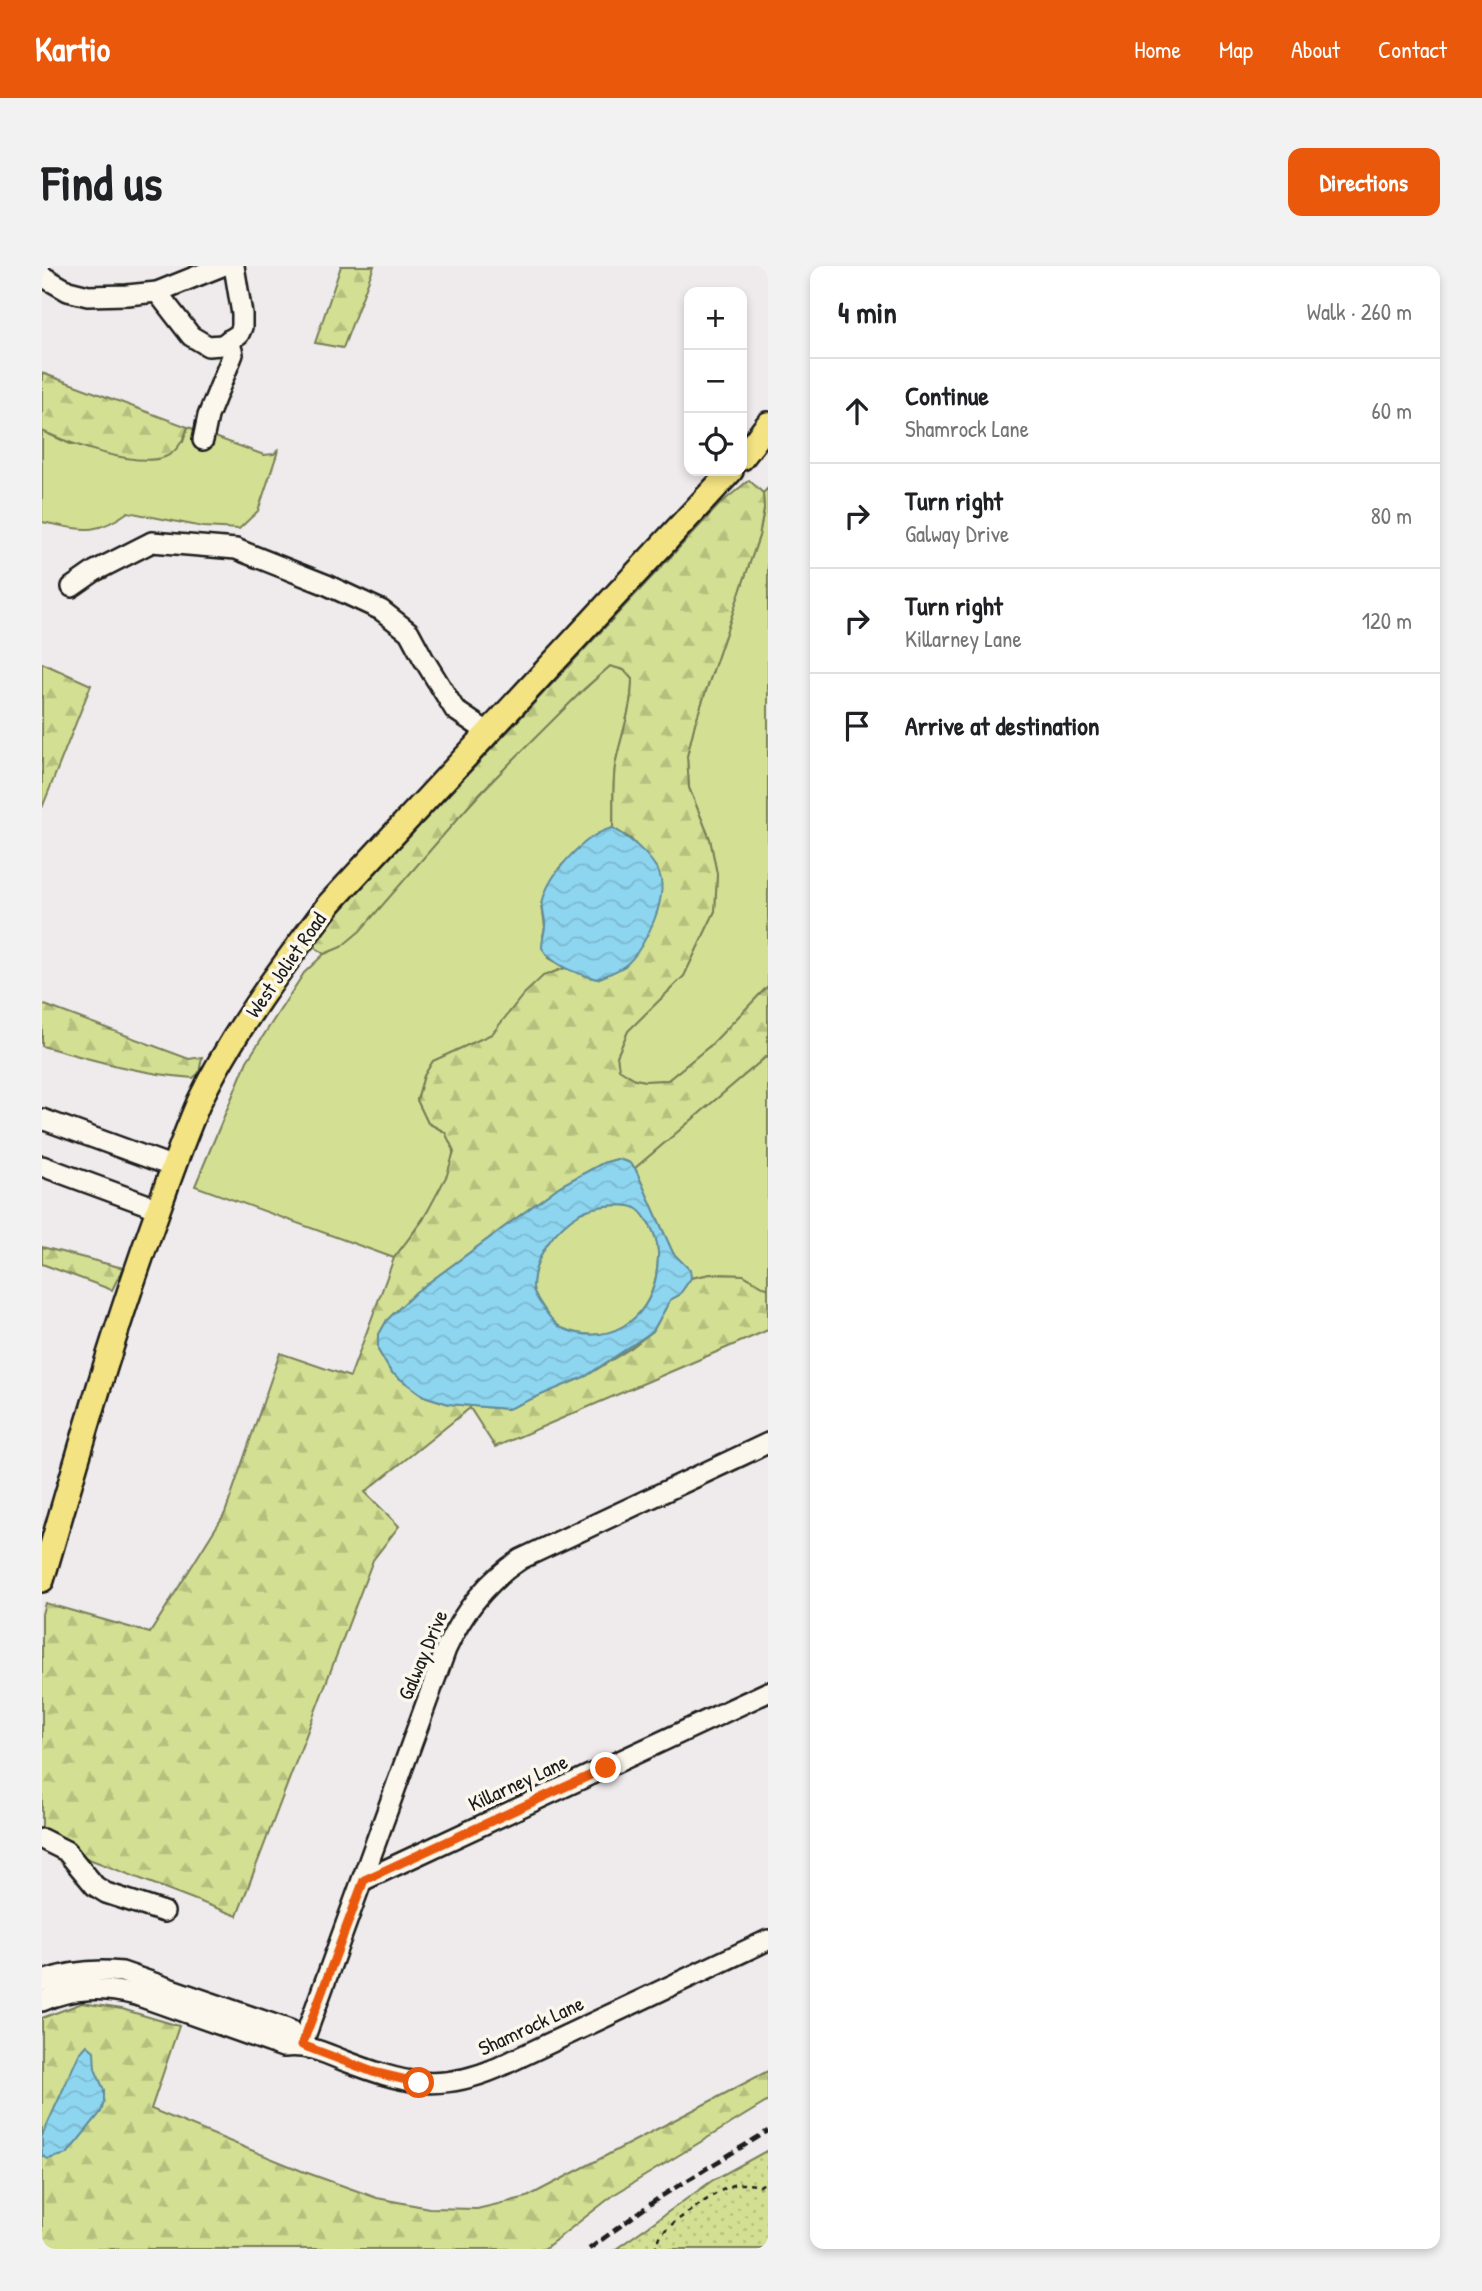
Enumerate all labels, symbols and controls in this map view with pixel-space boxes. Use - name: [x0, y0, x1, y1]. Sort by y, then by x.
- text: Kartio: [35, 27, 110, 71]
- text: Home: [1134, 33, 1181, 65]
- text: Map: [1219, 33, 1253, 65]
- text: About: [1291, 33, 1340, 65]
- text: Contact: [1378, 33, 1447, 65]
- button: Directions: [1288, 148, 1440, 216]
- text: Find us: [42, 149, 162, 215]
- map controls: [684, 287, 747, 476]
- button: +: [684, 287, 747, 350]
- text: 4 min: [838, 292, 897, 332]
- text: Walk · 260 m: [1307, 296, 1412, 327]
- button: −: [684, 350, 747, 413]
- text: Continue: [905, 378, 989, 413]
- icon: ahead: [838, 392, 876, 430]
- text: 60 m: [1372, 395, 1412, 426]
- button: locate: [684, 413, 747, 476]
- text: Shamrock Lane: [905, 413, 1029, 444]
- text: Turn right: [905, 483, 1003, 518]
- icon: right: [838, 497, 876, 535]
- text: 80 m: [1371, 500, 1412, 531]
- text: Galway Drive: [905, 518, 1009, 549]
- text: Turn right: [905, 588, 1003, 623]
- icon: right: [838, 602, 876, 640]
- text: 120 m: [1362, 605, 1412, 636]
- text: Killarney Lane: [905, 623, 1022, 654]
- icon: arrive: [838, 707, 876, 745]
- text: Arrive at destination: [905, 708, 1100, 743]
- street label: West Joliet Road: [238, 906, 333, 1023]
- street label: Galway Drive: [391, 1605, 454, 1704]
- street label: Killarney Lane: [463, 1747, 572, 1818]
- route end: [590, 1752, 621, 1783]
- street label: Shamrock Lane: [473, 1989, 588, 2063]
- route start: [403, 2067, 434, 2098]

